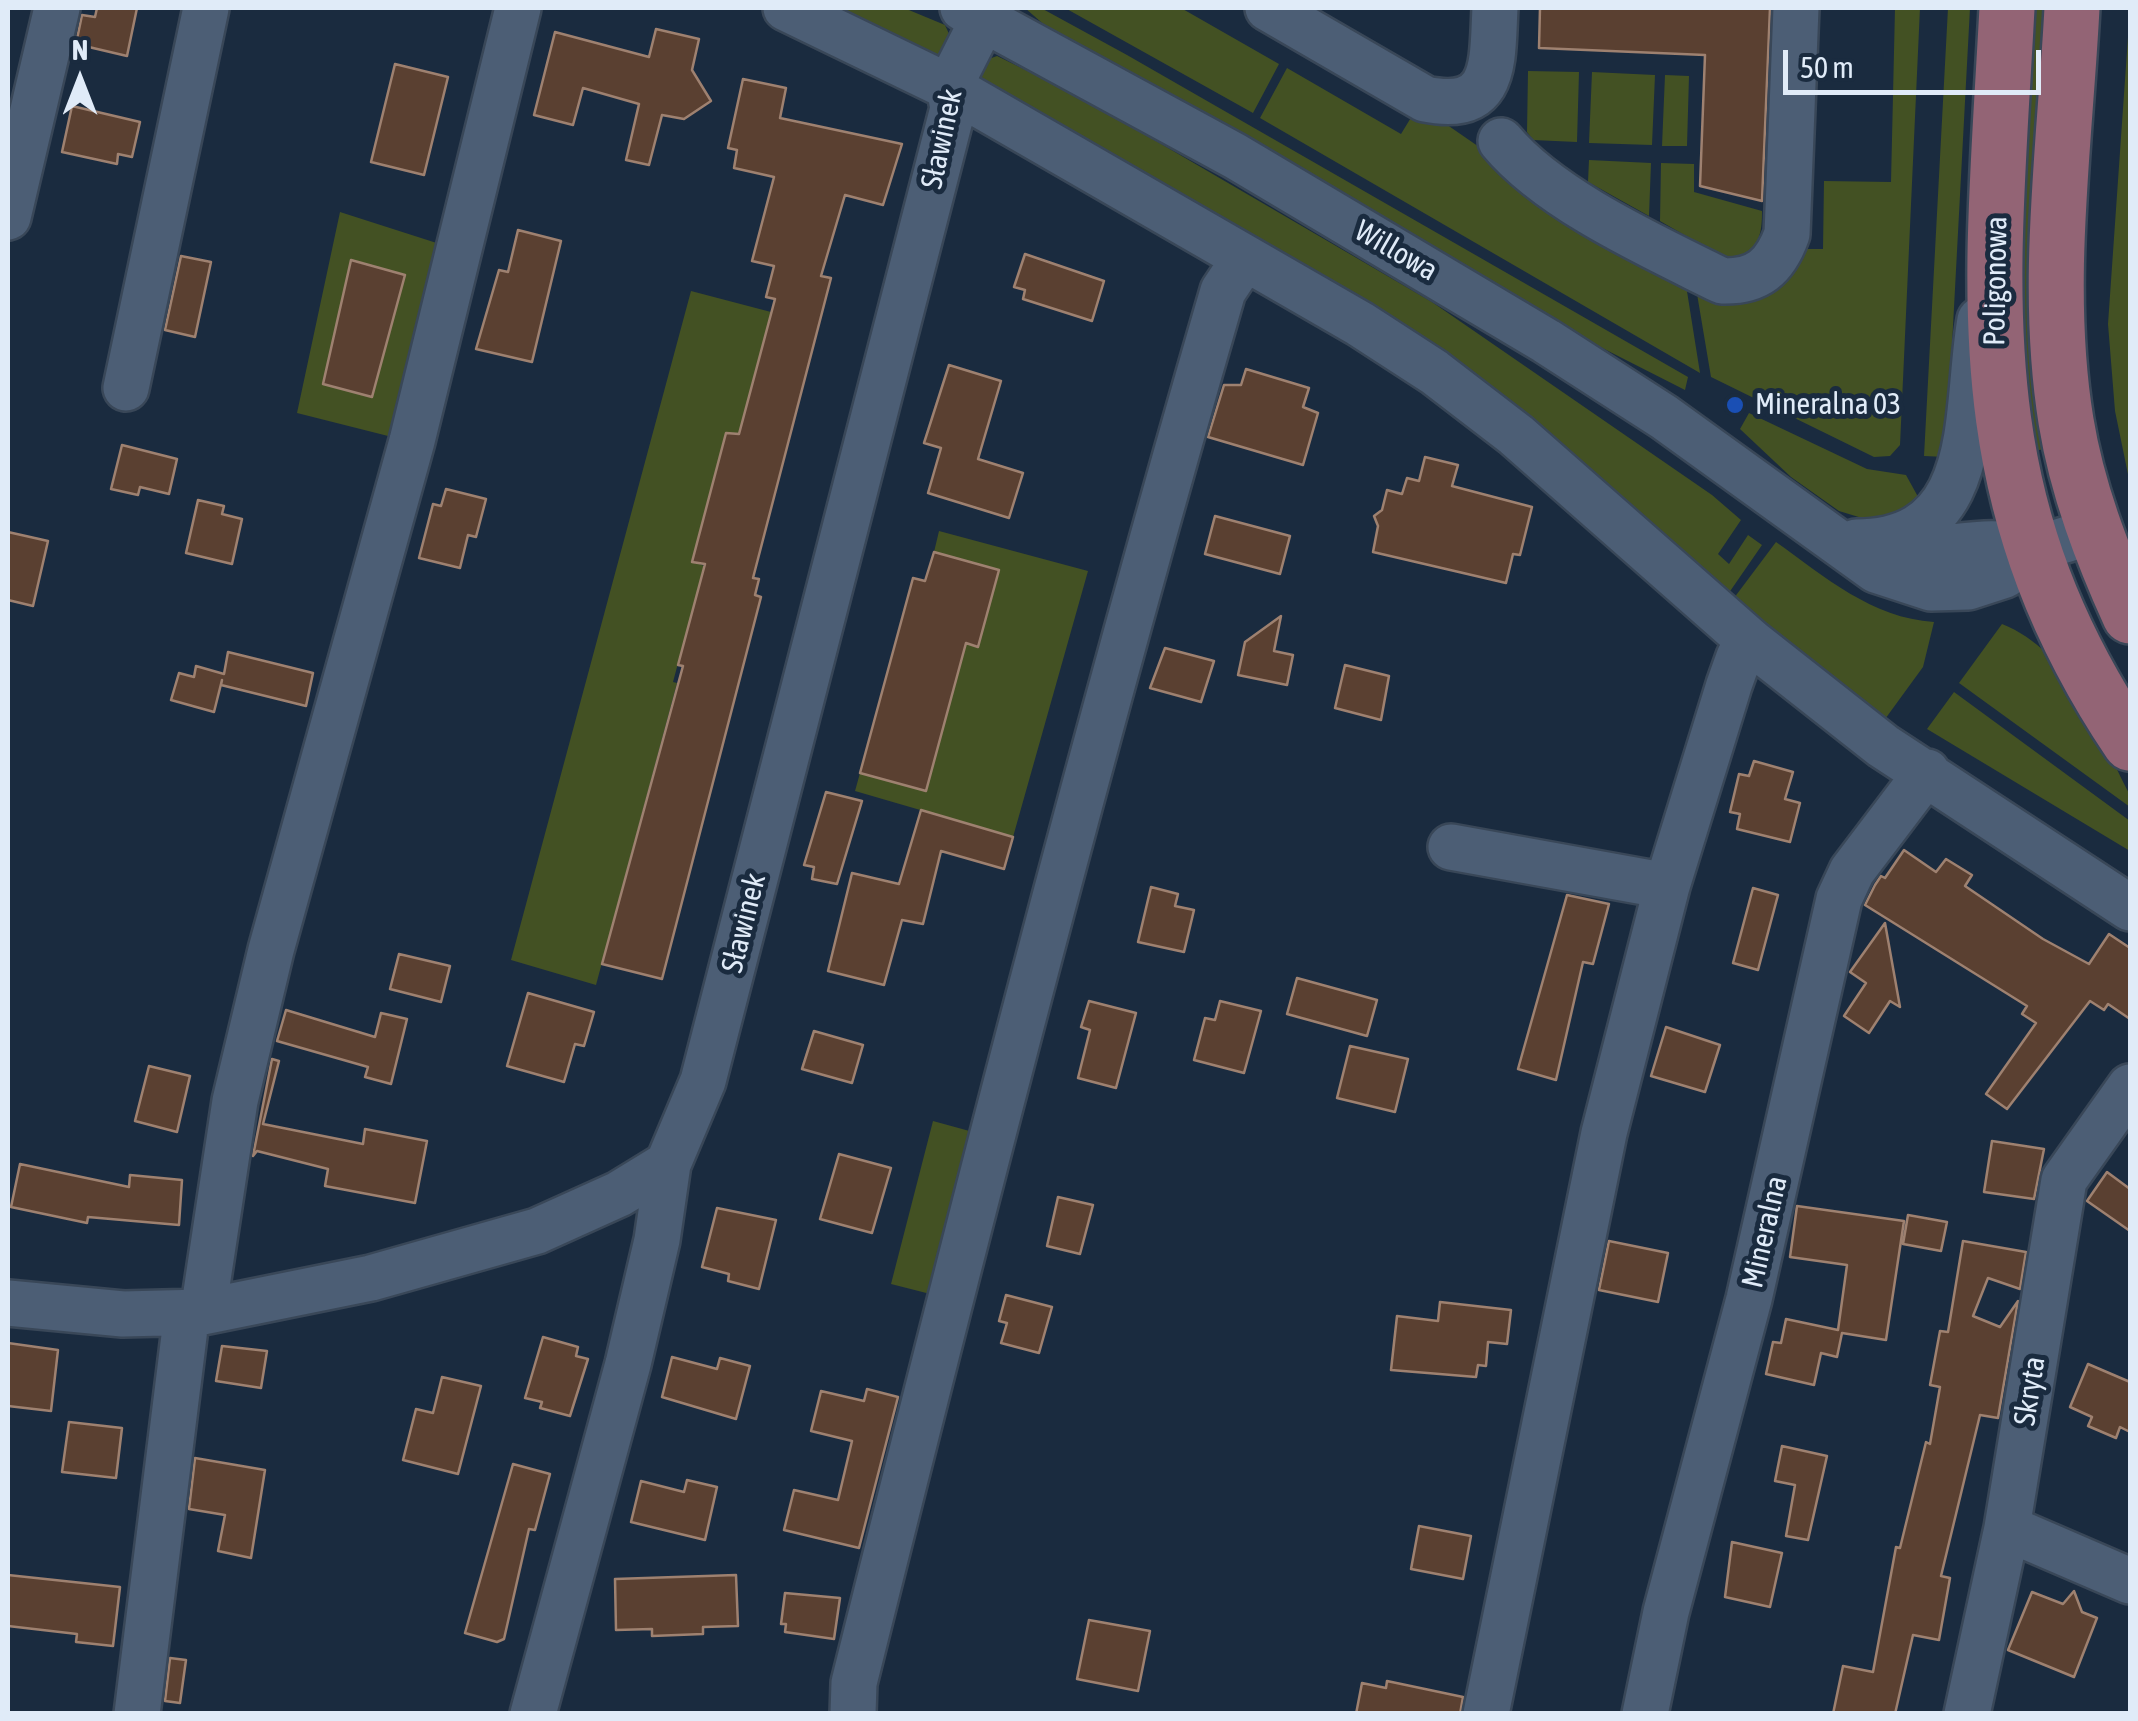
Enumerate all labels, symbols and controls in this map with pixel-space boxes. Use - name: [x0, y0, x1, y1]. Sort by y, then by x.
- north arrow: [30, 30, 130, 130]
- scale bar: [1788, 30, 2046, 92]
- text: N: [72, 34, 88, 66]
- text: 50 m: [1800, 50, 1854, 84]
- street label: Sławinek: [914, 86, 970, 192]
- street label: Willowa: [1348, 213, 1444, 289]
- street label: Poligonowa: [1977, 216, 2015, 346]
- place label: Mineralna 03: [1755, 387, 1901, 423]
- marker: Mineralna 03: [1724, 394, 1746, 416]
- street label: Sławinek: [714, 870, 774, 976]
- street label: Mineralna: [1735, 1172, 1795, 1292]
- street label: Skryta: [2007, 1354, 2053, 1428]

